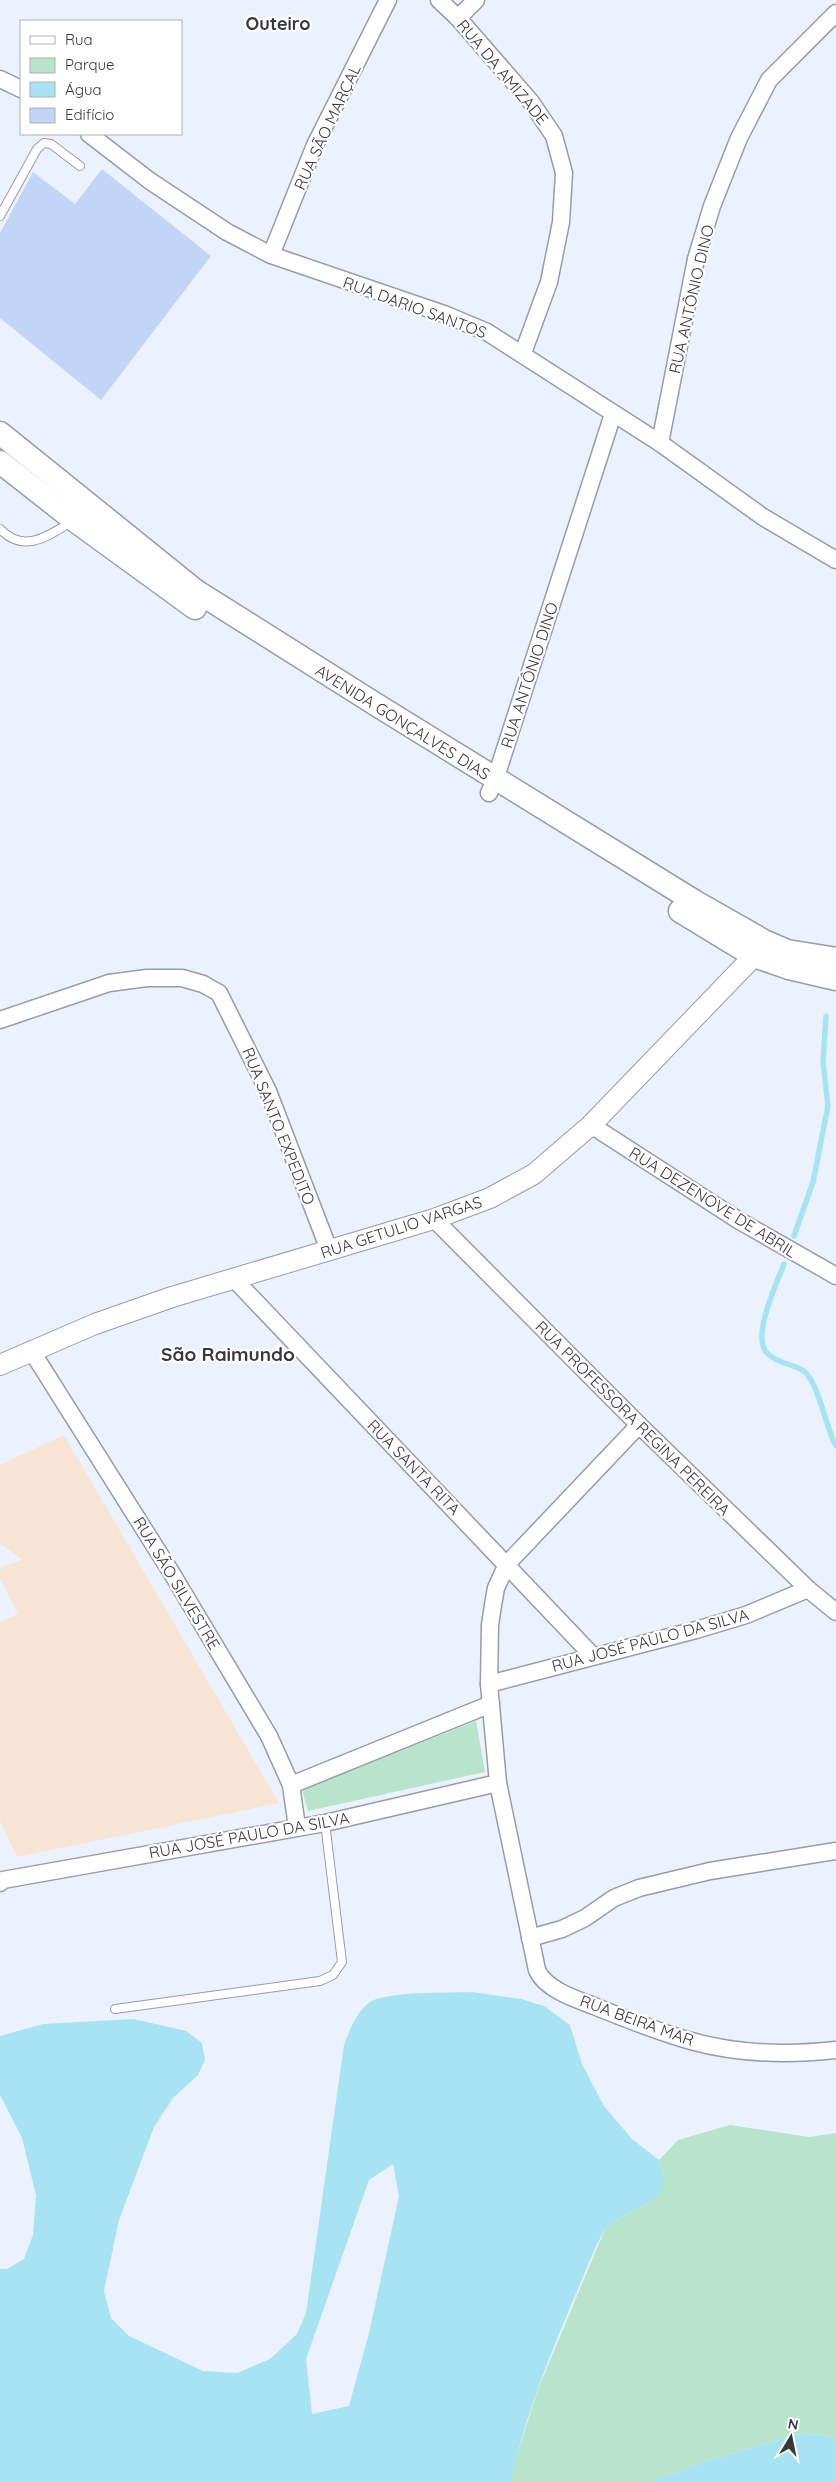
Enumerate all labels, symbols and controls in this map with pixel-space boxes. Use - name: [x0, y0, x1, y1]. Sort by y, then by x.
- district label: Outeiro: [245, 12, 311, 35]
- street label: RUA DA AMIZADE: [453, 15, 553, 129]
- legend: [20, 20, 182, 135]
- text: Rua: [65, 30, 93, 49]
- text: Parque: [65, 55, 115, 74]
- street label: RUA SÃO MARÇAL: [289, 61, 365, 193]
- text: Água: [65, 80, 102, 99]
- text: Edifício: [65, 105, 114, 124]
- street label: RUA ANTÔNIO DINO: [664, 223, 718, 375]
- street label: RUA DARIO SANTOS: [340, 272, 490, 342]
- street label: RUA ANTÔNIO DINO: [496, 600, 562, 750]
- street label: AVENIDA GONÇALVES DIAS: [312, 660, 494, 784]
- street label: RUA SANTO EXPEDITO: [238, 1044, 320, 1208]
- street label: RUA DEZENOVE DE ABRIL: [626, 1142, 801, 1262]
- street label: RUA GETULIO VARGAS: [318, 1191, 484, 1263]
- street label: RUA PROFESSORA REGINA PEREIRA: [531, 1316, 735, 1520]
- district label: São Raimundo: [161, 1342, 295, 1366]
- street label: RUA SANTA RITA: [363, 1415, 465, 1519]
- street label: RUA SÃO SILVESTRE: [129, 1513, 225, 1653]
- street label: RUA JOSÉ PAULO DA SILVA: [549, 1604, 751, 1676]
- street label: RUA JOSÉ PAULO DA SILVA: [147, 1808, 351, 1862]
- street label: RUA BEIRA MAR: [577, 1990, 697, 2050]
- north arrow: [766, 2412, 816, 2462]
- text: N: [787, 2414, 800, 2434]

